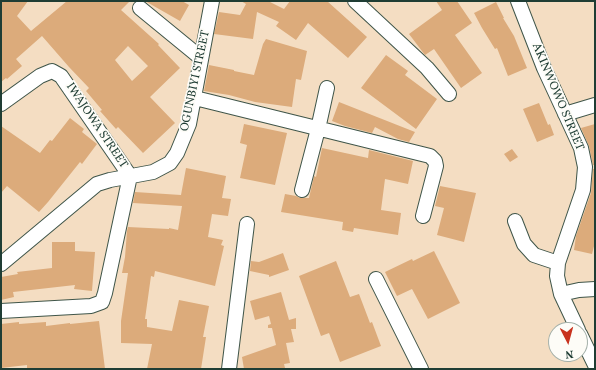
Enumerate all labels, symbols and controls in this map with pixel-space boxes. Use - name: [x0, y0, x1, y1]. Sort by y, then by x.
- street label: OGUNBIYI STREET: [178, 29, 214, 133]
- street label: AKINWOWO STREET: [528, 41, 586, 153]
- street label: IWAJOWA STREET: [62, 81, 130, 171]
- north arrow: [548, 322, 588, 362]
- text: N: [564, 346, 574, 361]

